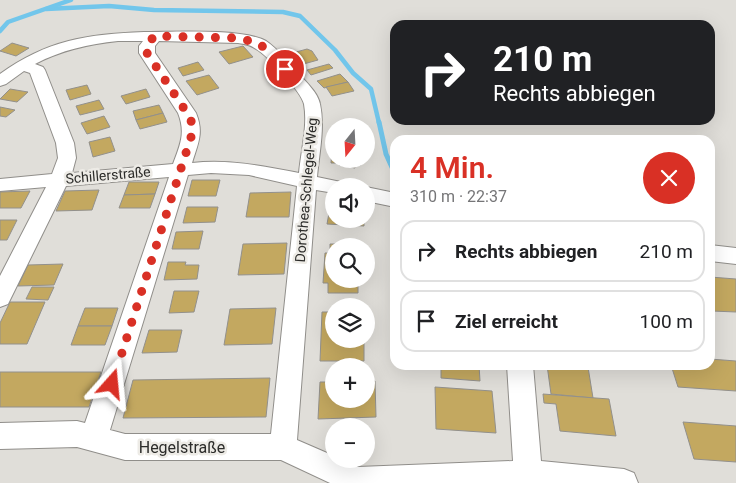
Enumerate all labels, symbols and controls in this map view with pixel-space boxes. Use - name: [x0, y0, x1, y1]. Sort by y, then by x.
- text: 210 m: [493, 39, 592, 80]
- icon: right: [410, 40, 475, 105]
- pin: [264, 48, 306, 90]
- icon: arrive: [271, 55, 299, 83]
- text: Rechts abbiegen: [493, 81, 656, 106]
- street label: Dorothea-Schlegel-Weg: [292, 117, 320, 263]
- north arrow: [325, 118, 375, 168]
- map controls: [325, 118, 375, 468]
- text: 4 Min.: [410, 150, 494, 185]
- button: close: [643, 152, 695, 204]
- street label: Schillerstraße: [65, 163, 151, 187]
- button: sound: [325, 178, 375, 228]
- text: 310 m · 22:37: [410, 187, 507, 206]
- icon: right: [412, 237, 440, 265]
- button: search: [325, 238, 375, 288]
- text: Rechts abbiegen: [455, 240, 597, 263]
- text: 210 m: [640, 240, 693, 263]
- button: layers: [325, 298, 375, 348]
- icon: arrive: [412, 307, 440, 335]
- text: Ziel erreicht: [455, 310, 558, 333]
- text: 100 m: [640, 310, 693, 333]
- position arrow: [85, 357, 137, 409]
- button: +: [325, 358, 375, 408]
- button: −: [325, 418, 375, 468]
- street label: Hegelstraße: [139, 438, 225, 457]

